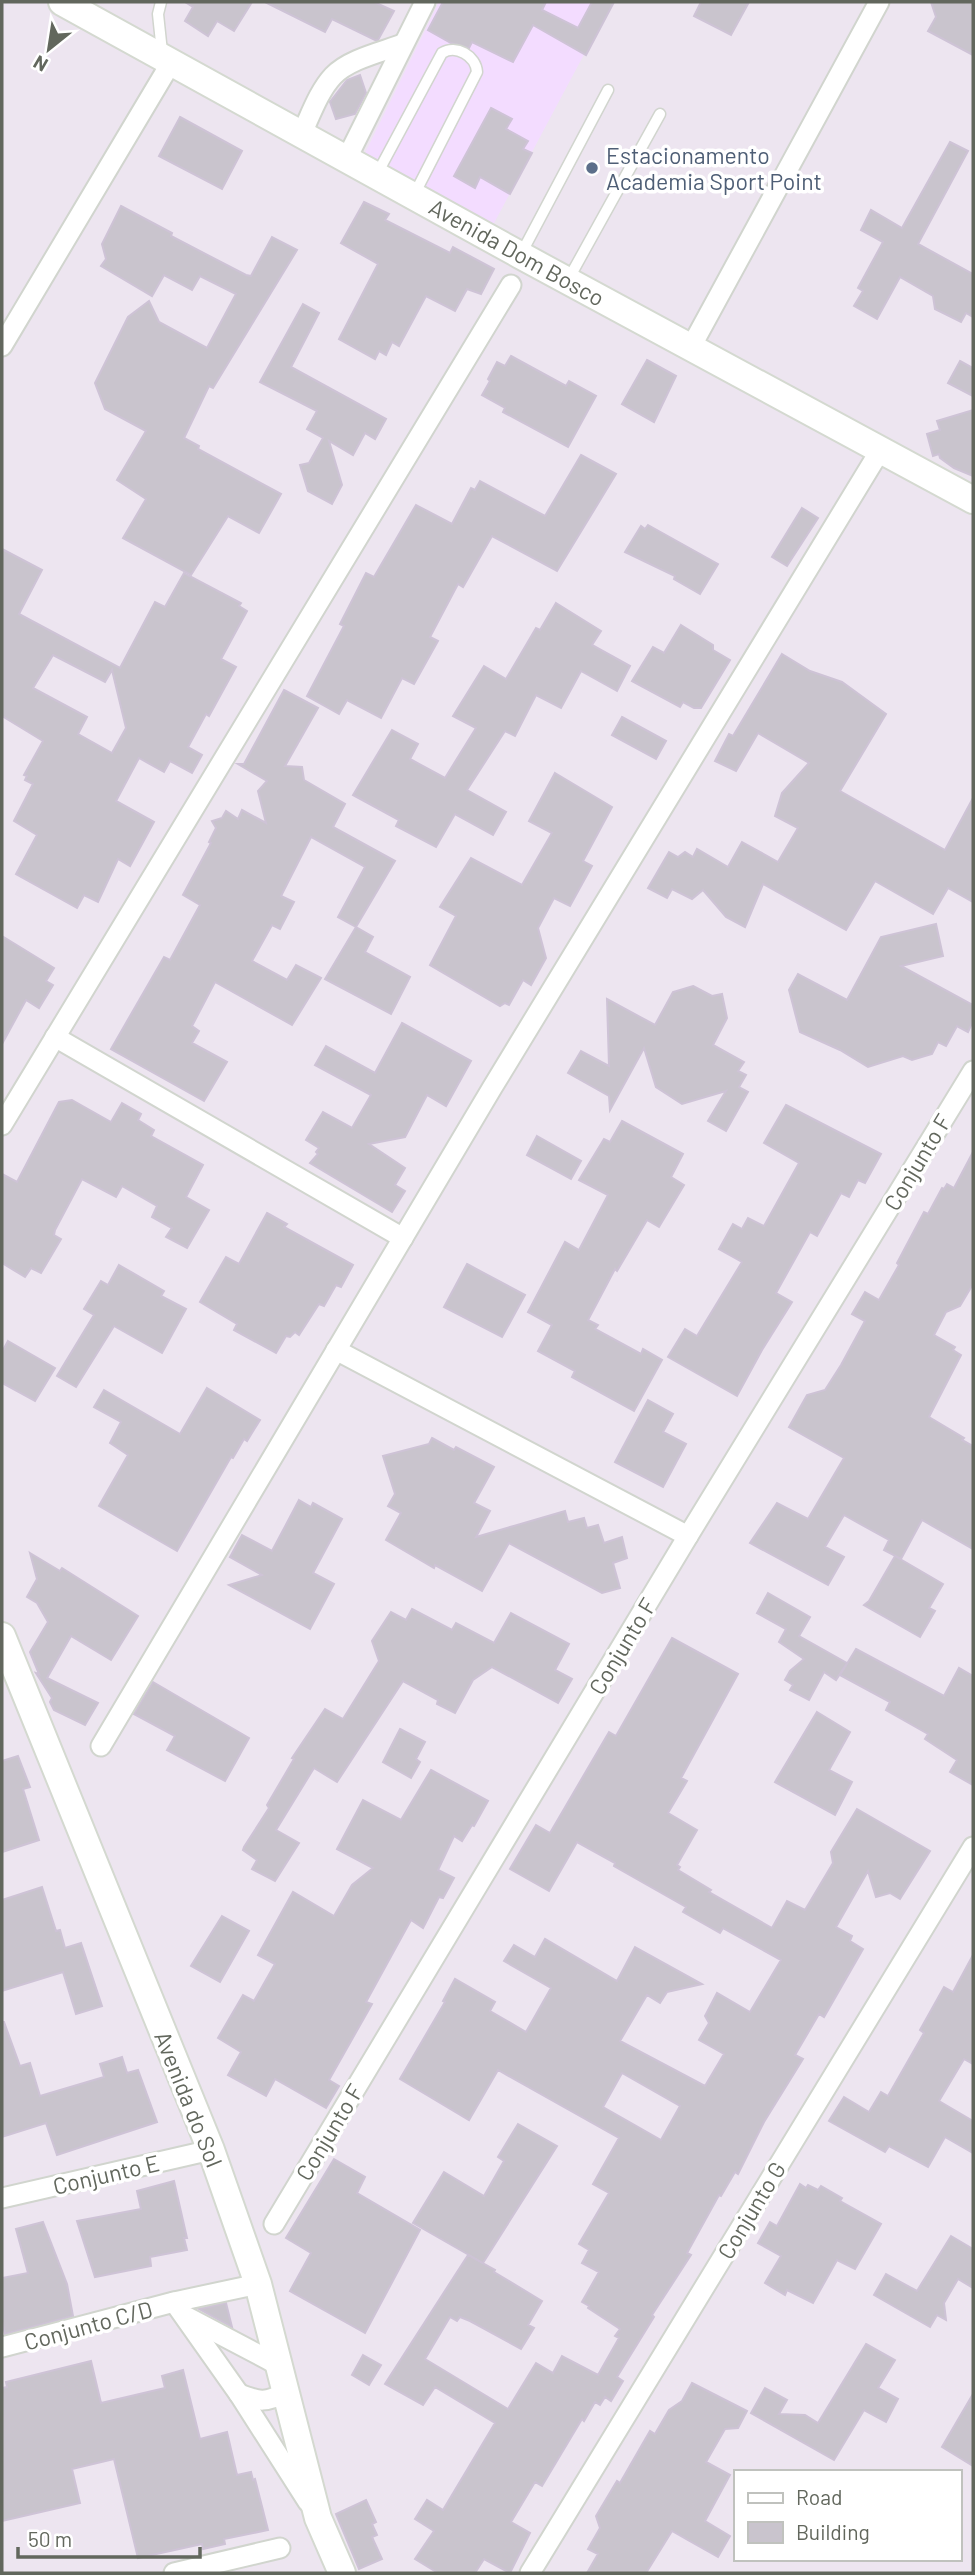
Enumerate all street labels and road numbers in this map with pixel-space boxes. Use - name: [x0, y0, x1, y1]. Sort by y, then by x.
- street label: Avenida Dom Bosco: [424, 192, 610, 312]
- street label: Conjunto F: [877, 1109, 957, 1215]
- street label: Conjunto F: [582, 1593, 662, 1699]
- street label: Avenida do Sol: [149, 2027, 229, 2171]
- street label: Conjunto F: [289, 2079, 369, 2185]
- street label: Conjunto E: [50, 2148, 162, 2200]
- street label: Conjunto G: [711, 2156, 791, 2264]
- street label: Conjunto C/D: [21, 2294, 155, 2356]

